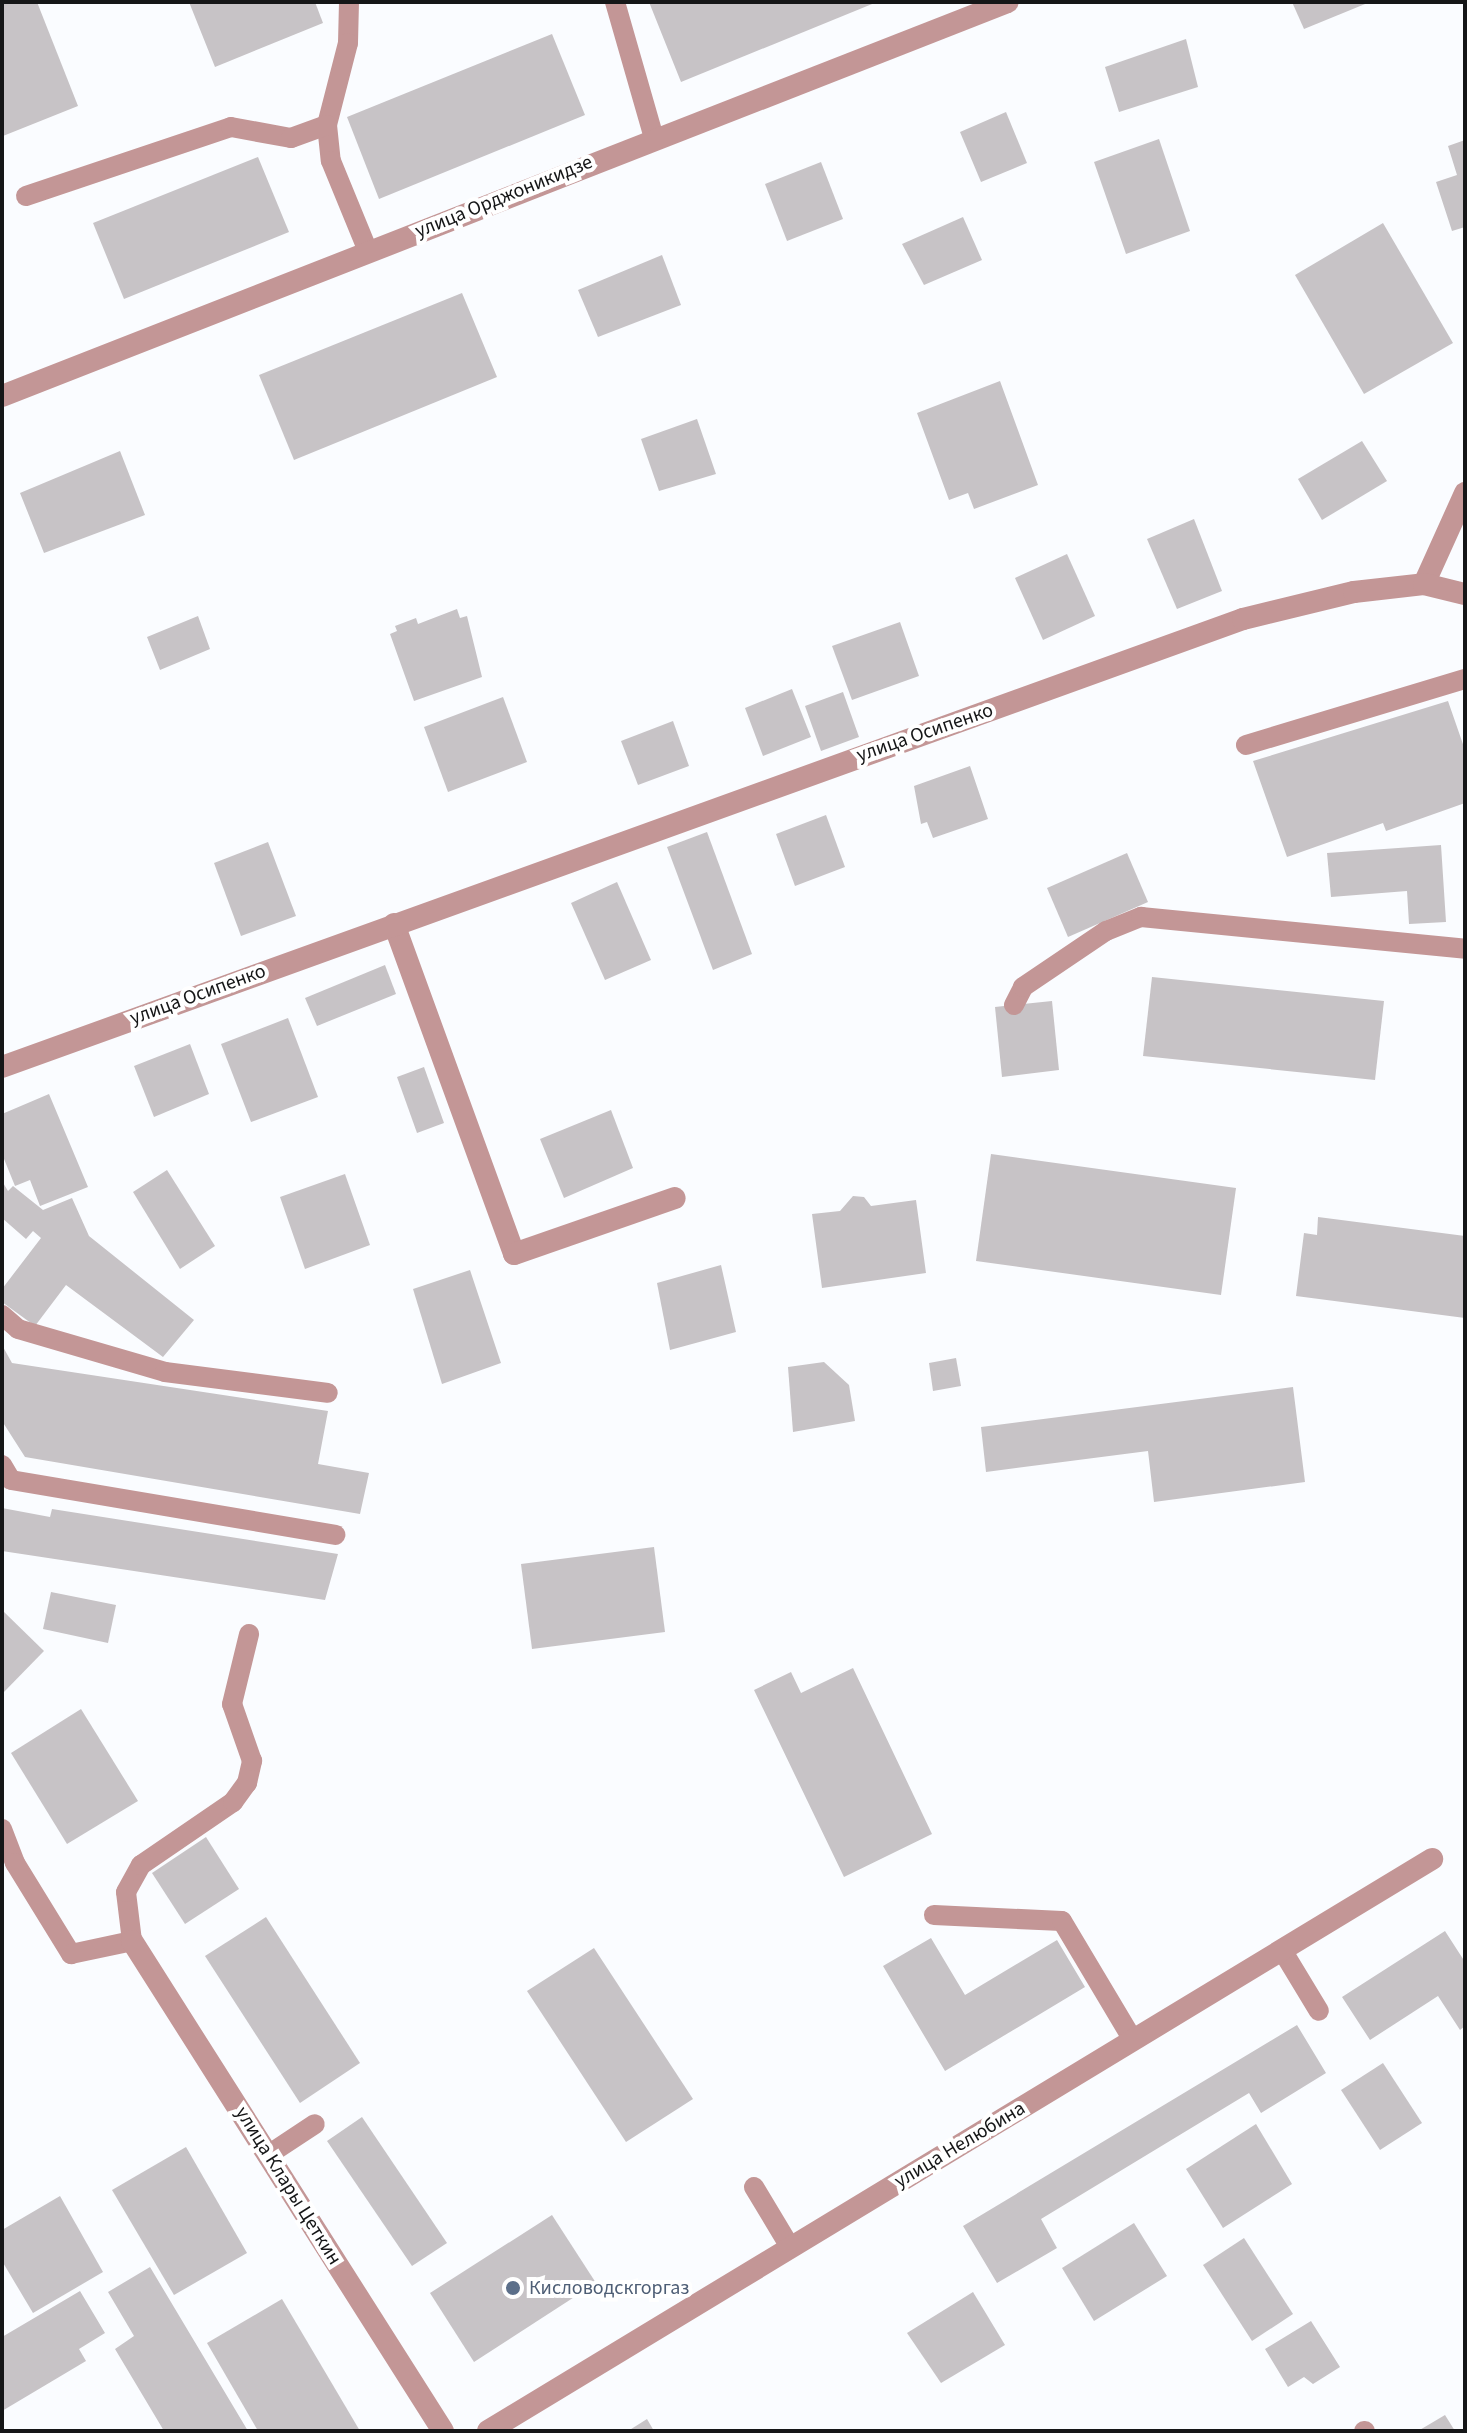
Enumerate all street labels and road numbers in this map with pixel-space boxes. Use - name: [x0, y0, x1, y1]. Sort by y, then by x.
- street label: улица Орджоникидзе: [412, 150, 596, 244]
- street label: улица Осипенко: [854, 698, 996, 768]
- street label: улица Осипенко: [127, 959, 269, 1031]
- street label: улица Нелюбина: [890, 2097, 1030, 2193]
- street label: улица Клары Цеткин: [230, 2102, 346, 2270]

